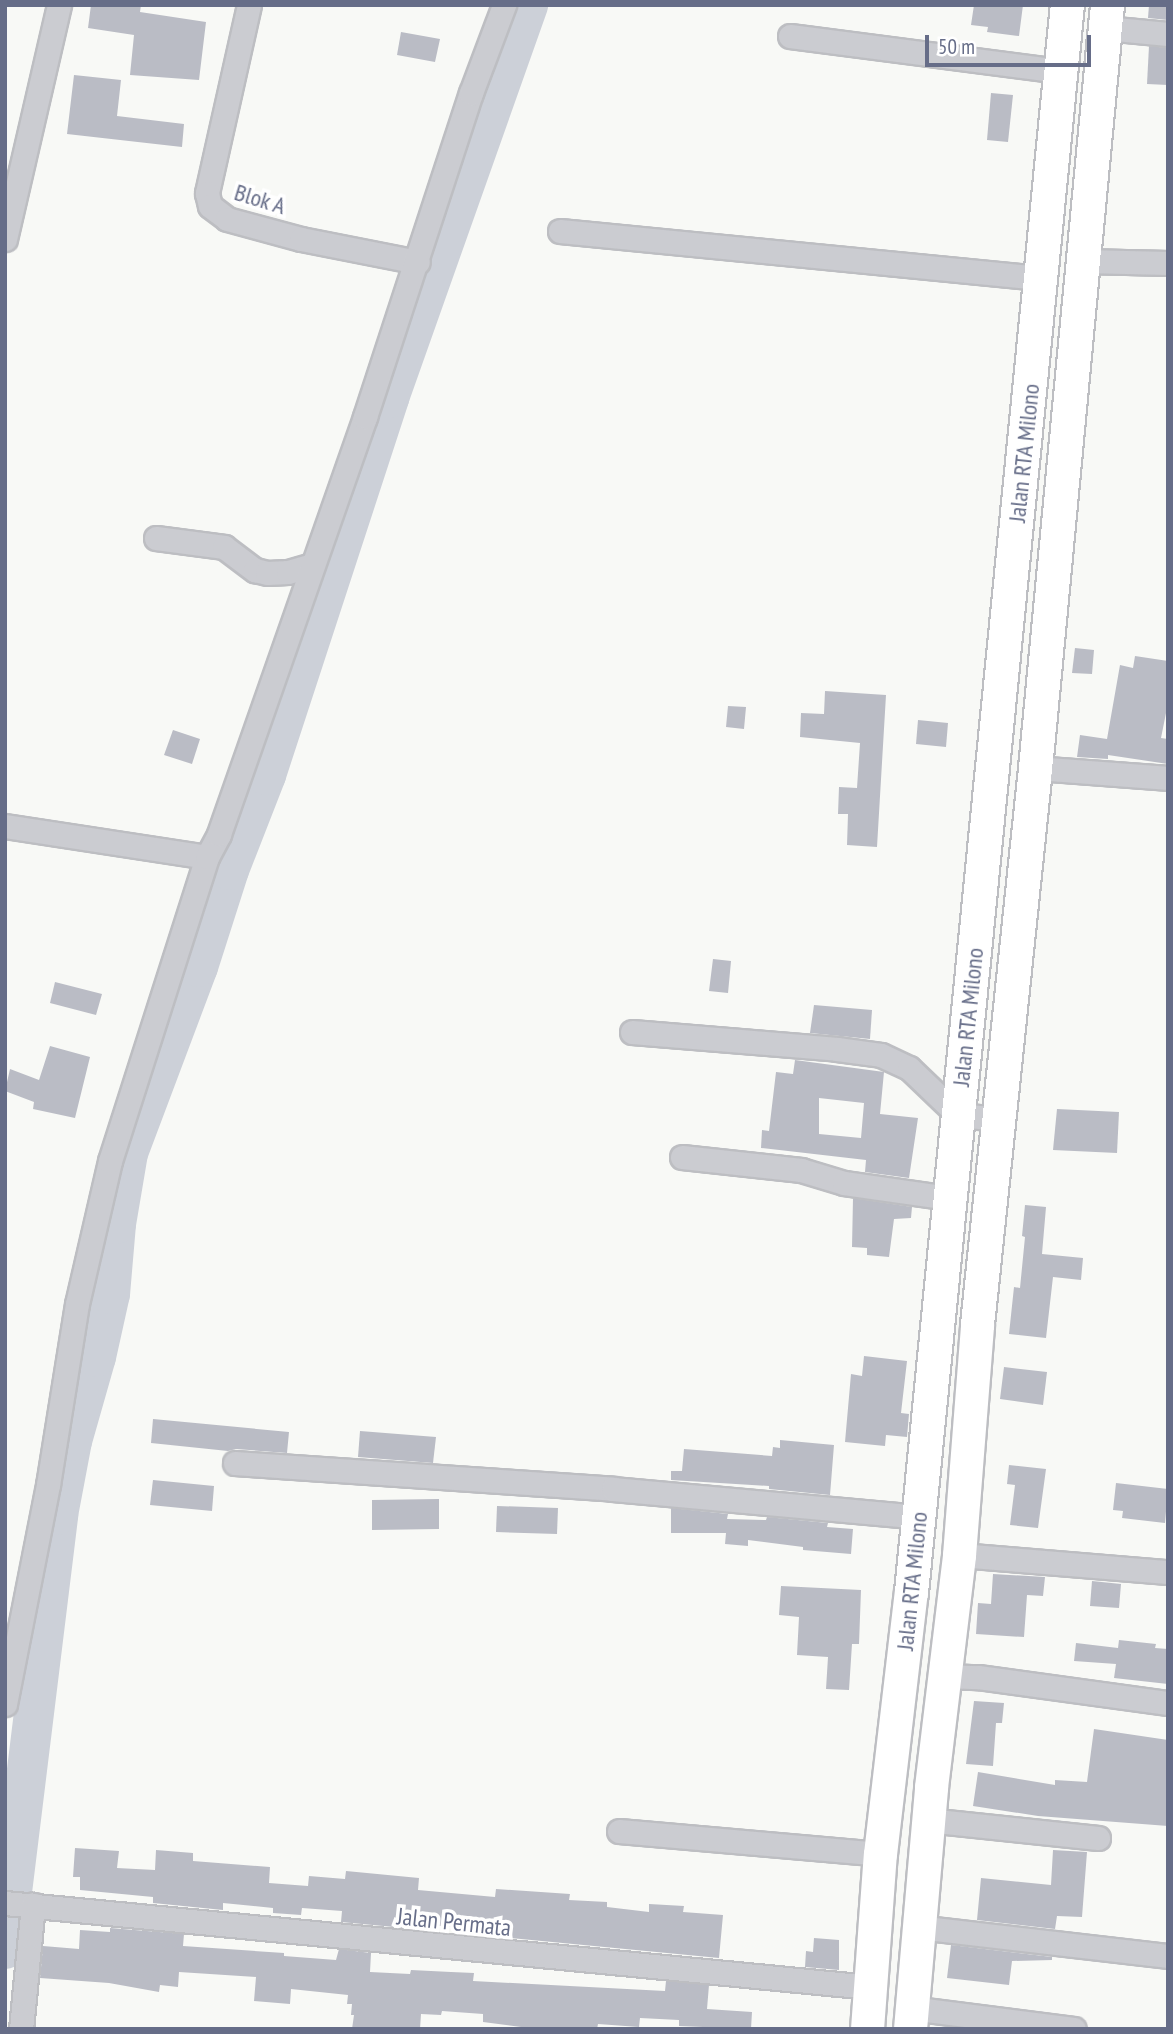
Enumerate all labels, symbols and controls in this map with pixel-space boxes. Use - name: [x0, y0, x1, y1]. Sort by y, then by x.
- scale bar: [928, 21, 1094, 65]
- text: 50 m: [938, 33, 975, 60]
- street label: Blok A: [230, 177, 290, 221]
- street label: Jalan RTA Milono: [1002, 382, 1046, 524]
- street label: Jalan RTA Milono: [946, 946, 990, 1088]
- street label: Jalan RTA Milono: [890, 1510, 934, 1652]
- street label: Jalan Permata: [396, 1902, 512, 1942]

